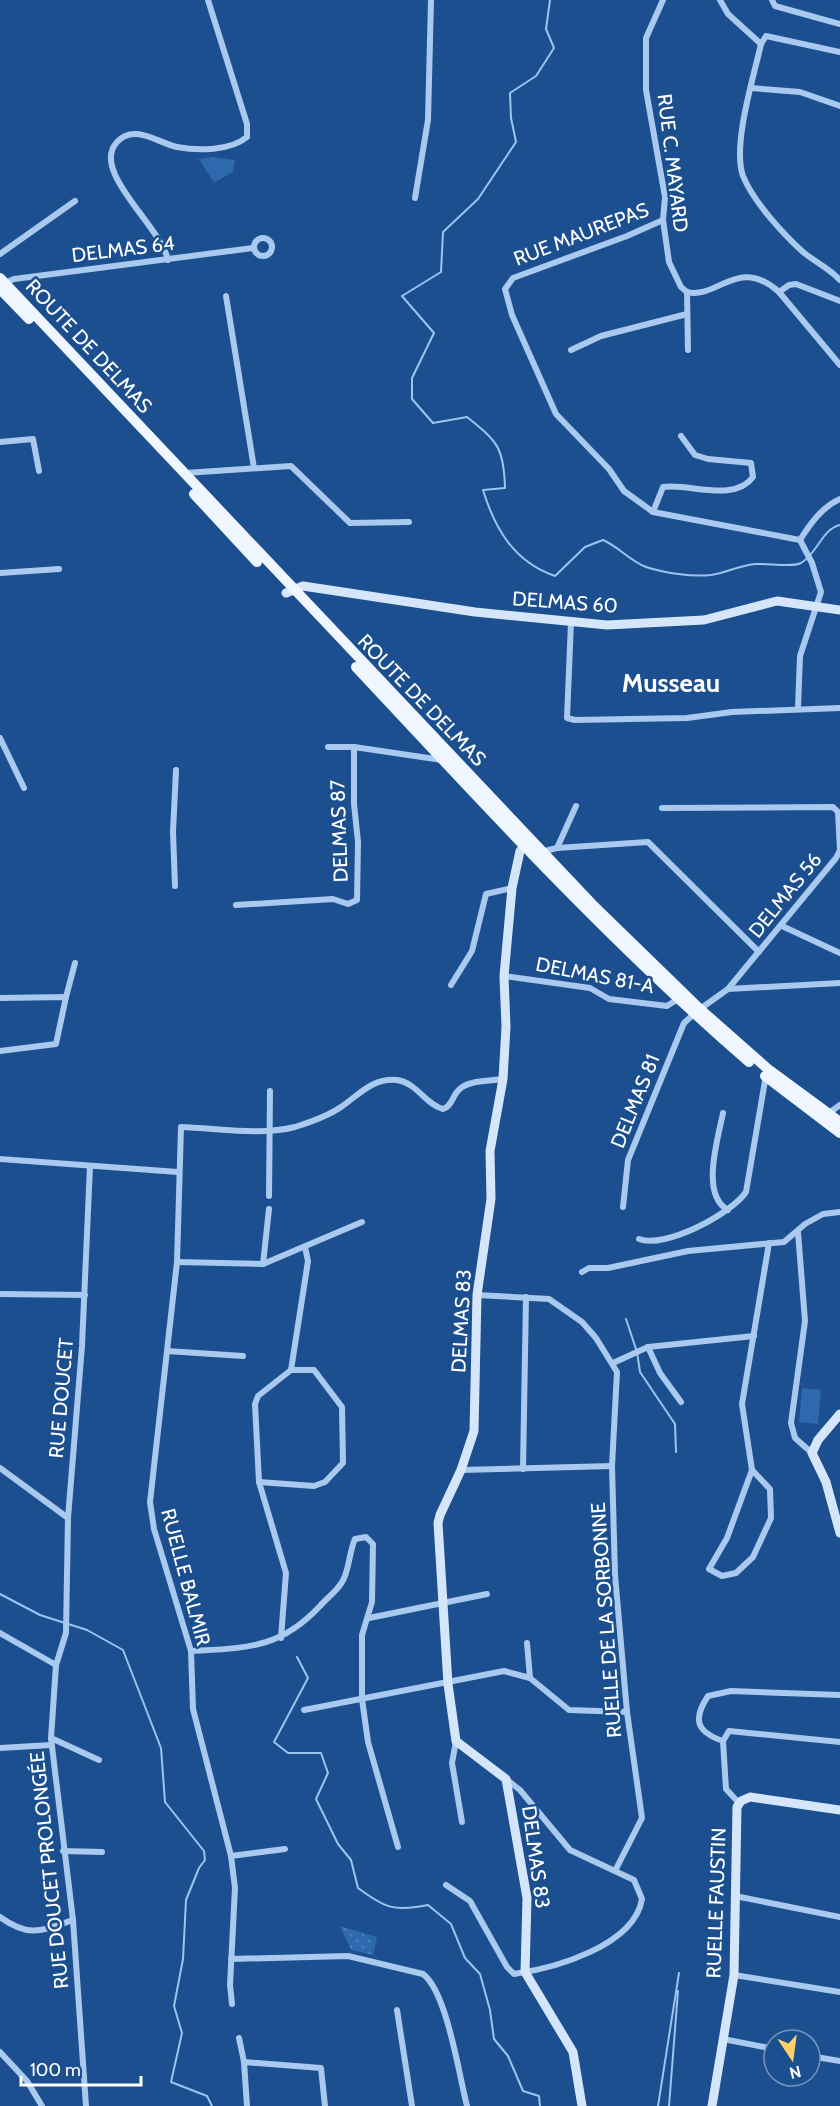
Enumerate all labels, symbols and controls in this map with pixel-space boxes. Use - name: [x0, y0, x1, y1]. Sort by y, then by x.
- street label: RUE C. MAYARD: [653, 92, 693, 234]
- street label: RUE MAUREPAS: [510, 197, 652, 271]
- street label: DELMAS 64: [70, 231, 176, 267]
- street label: ROUTE DE DELMAS: [21, 274, 157, 418]
- street label: DELMAS 60: [511, 586, 619, 618]
- street label: ROUTE DE DELMAS: [353, 629, 491, 771]
- district label: Musseau: [622, 667, 720, 699]
- street label: DELMAS 87: [325, 779, 353, 883]
- street label: DELMAS 56: [743, 848, 827, 942]
- street label: DELMAS 81-A: [534, 952, 657, 998]
- street label: DELMAS 81: [605, 1051, 665, 1151]
- street label: DELMAS 83: [446, 1269, 476, 1373]
- street label: RUE DOUCET: [44, 1337, 78, 1459]
- street label: RUELLE DE LA SORBONNE: [586, 1501, 626, 1739]
- street label: RUELLE BALMIR: [156, 1506, 216, 1648]
- street label: RUE DOUCET PROLONGÉE: [25, 1750, 73, 1990]
- street label: DELMAS 83: [517, 1804, 555, 1910]
- street label: RUELLE FAUSTIN: [701, 1827, 731, 1979]
- north arrow: [762, 2028, 822, 2088]
- scale bar: [21, 2049, 141, 2087]
- text: 100 m: [30, 2059, 81, 2081]
- text: N: [788, 2062, 803, 2083]

